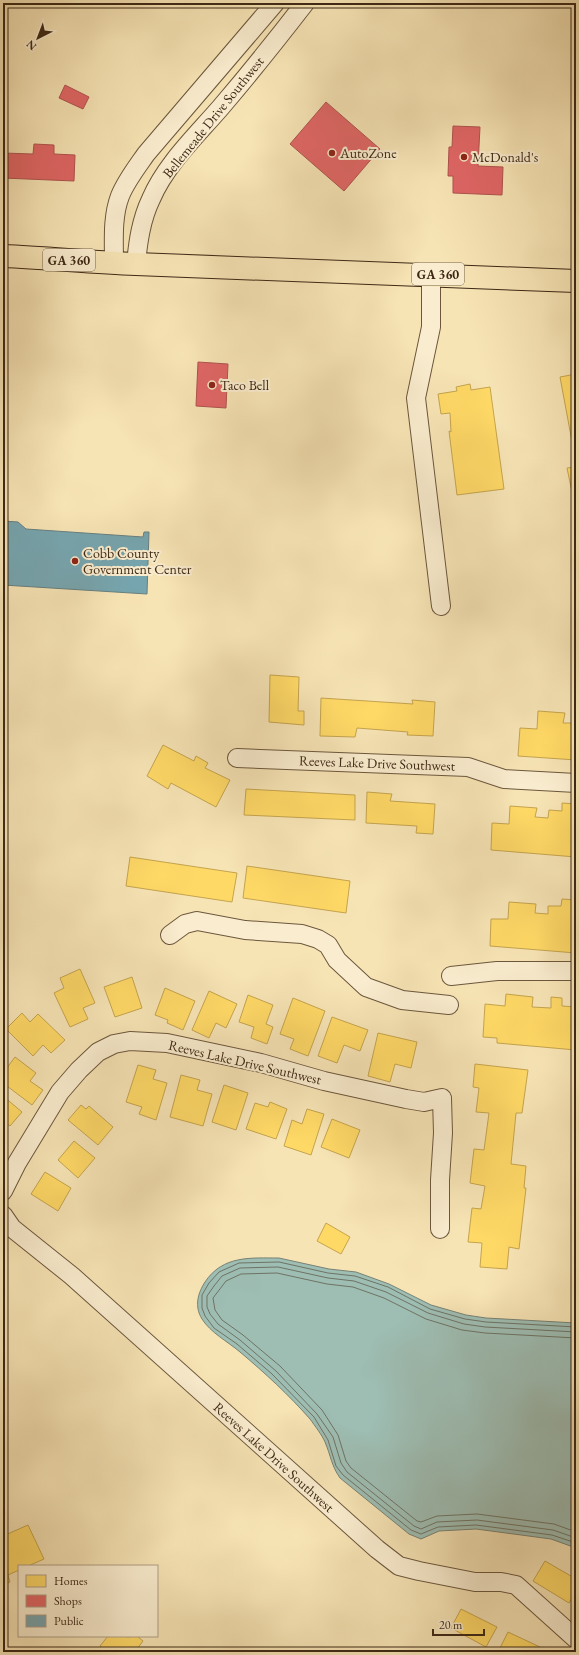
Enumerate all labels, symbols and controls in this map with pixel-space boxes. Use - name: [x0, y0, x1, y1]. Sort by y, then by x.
- north arrow: [18, 18, 58, 58]
- text: N: [23, 37, 39, 54]
- street label: Bellemeade Drive Southwest: [158, 52, 268, 182]
- place label: AutoZone: [339, 144, 397, 162]
- marker: AutoZone: [327, 148, 337, 158]
- place label: McDonald's: [472, 148, 539, 166]
- marker: McDonald's: [459, 152, 469, 162]
- road number: GA 360: [43, 249, 95, 271]
- road number: GA 360: [412, 263, 464, 285]
- place label: Taco Bell: [220, 376, 270, 394]
- marker: Taco Bell: [207, 380, 217, 390]
- place label: Cobb County Government Center: [83, 544, 192, 578]
- marker: Cobb County Government Center: [70, 556, 80, 566]
- street label: Reeves Lake Drive Southwest: [299, 751, 456, 775]
- street label: Reeves Lake Drive Southwest: [167, 1036, 324, 1088]
- street label: Reeves Lake Drive Southwest: [210, 1398, 339, 1516]
- legend: [18, 1565, 158, 1637]
- text: Homes: [54, 1573, 88, 1589]
- text: Shops: [54, 1593, 82, 1609]
- scale bar: [433, 1611, 484, 1637]
- text: Public: [54, 1613, 84, 1629]
- text: 20 m: [439, 1617, 463, 1633]

